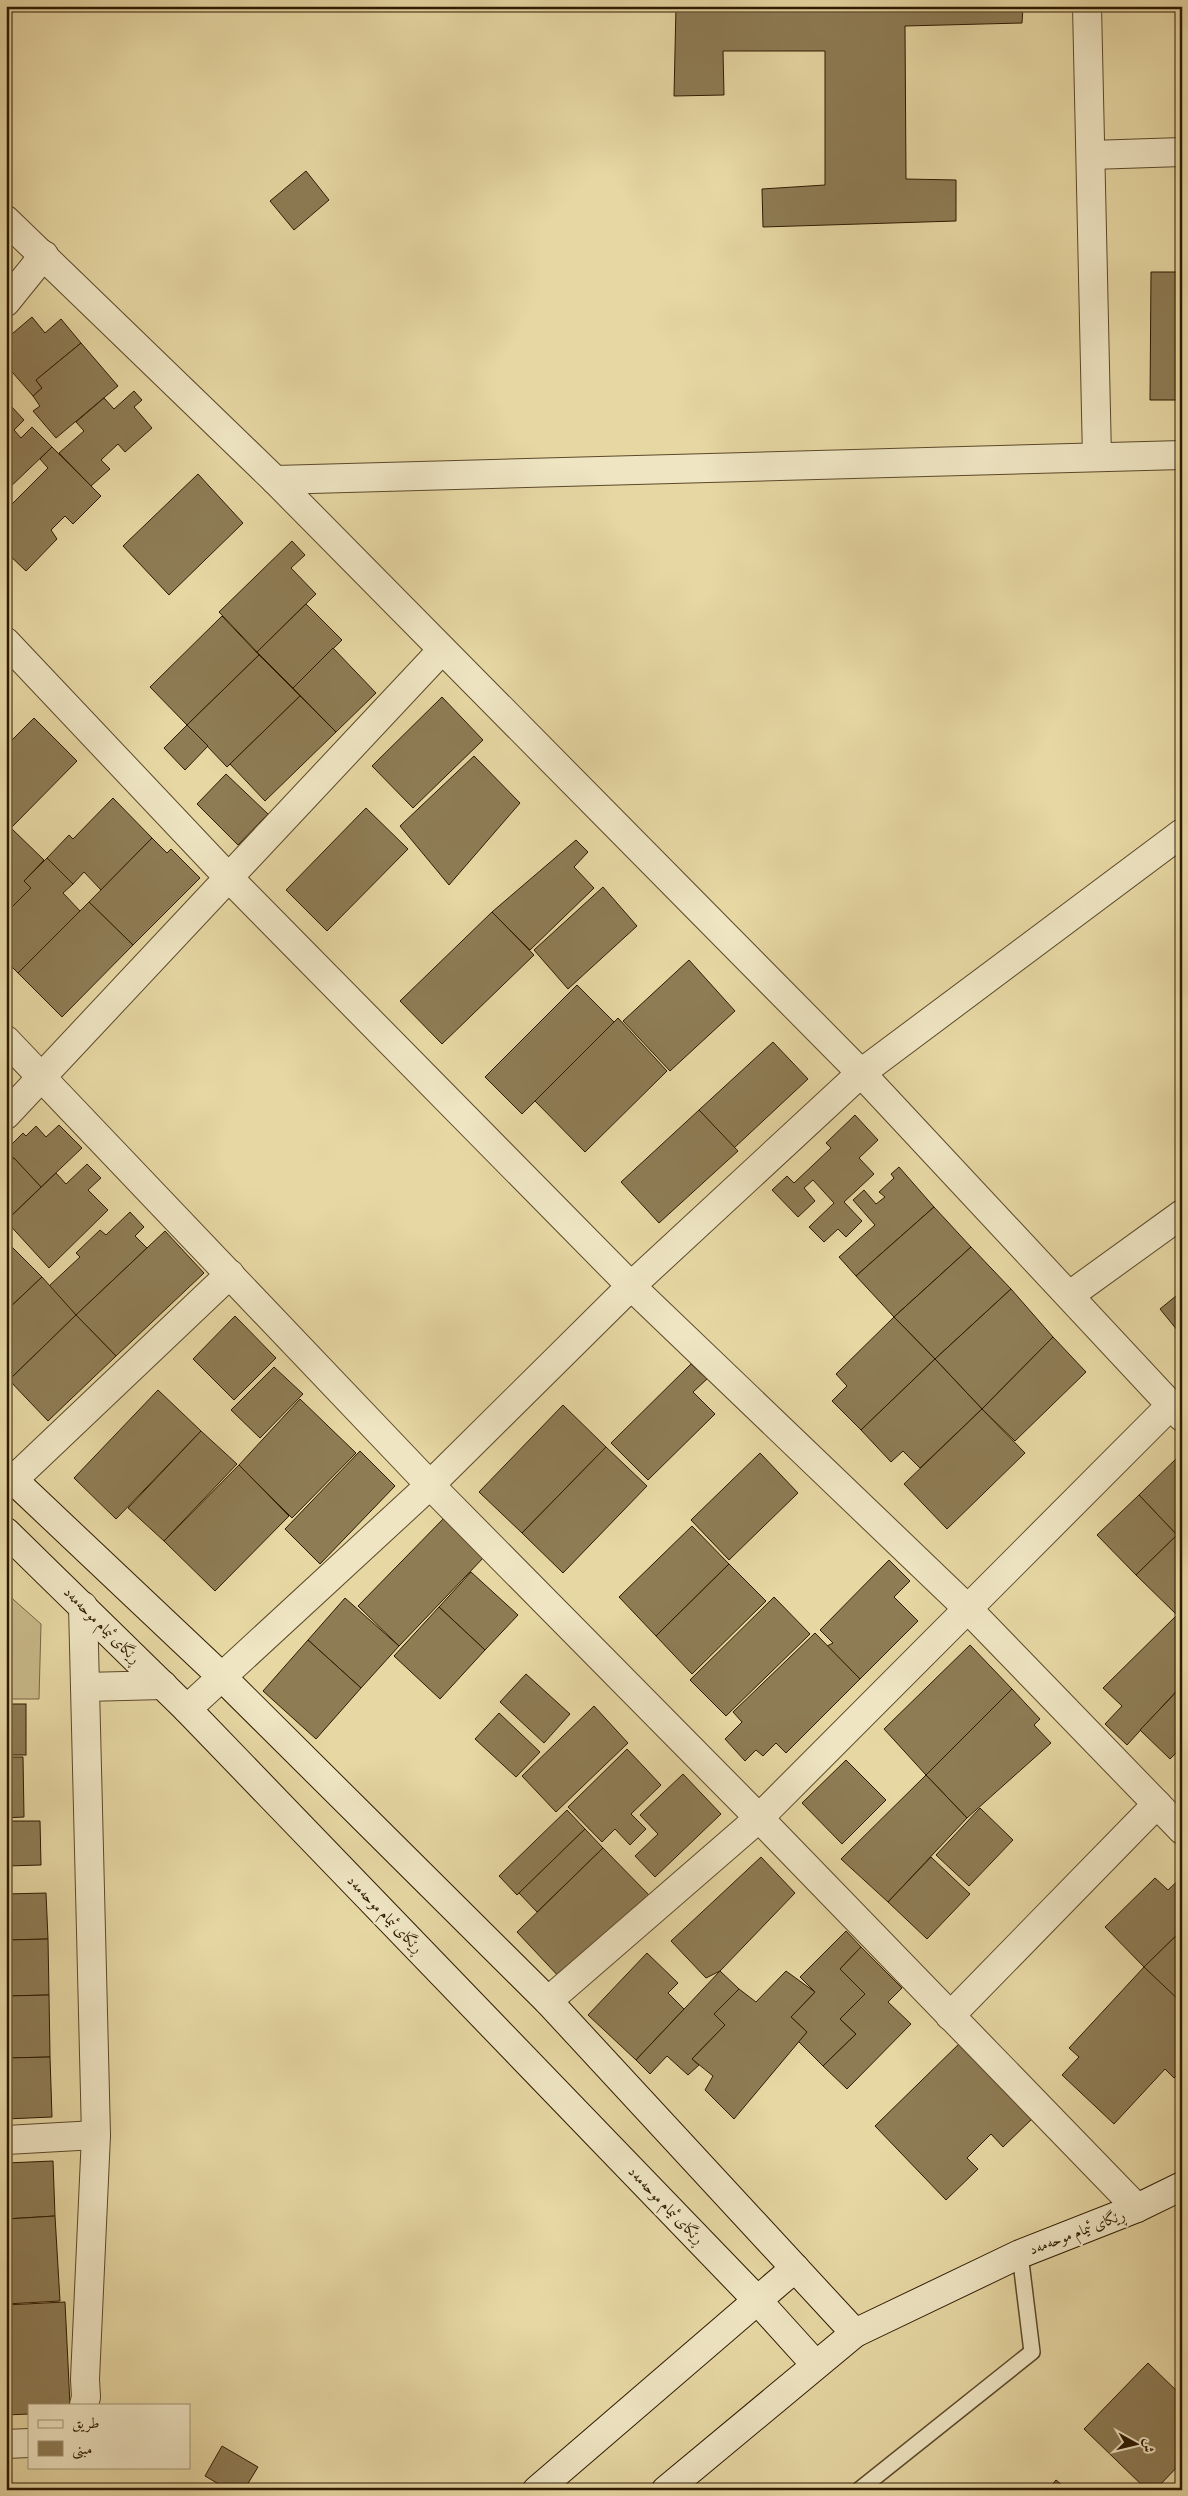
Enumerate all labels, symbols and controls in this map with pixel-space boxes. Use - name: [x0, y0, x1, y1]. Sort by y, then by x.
- street label: ڕێگای ئیمام موحەمەد: [57, 1582, 145, 1670]
- street label: ڕێگای ئیمام موحەمەد: [340, 1871, 427, 1959]
- street label: ڕێگای ئیمام موحەمەد: [621, 2162, 708, 2250]
- street label: ڕێگای ئیمام موحەمەد: [1026, 2205, 1129, 2262]
- legend: [28, 2404, 190, 2468]
- text: طريق: [72, 2414, 99, 2433]
- north arrow: [1110, 2418, 1160, 2468]
- text: ش: [1139, 2438, 1158, 2454]
- text: مبنى: [72, 2440, 92, 2460]

